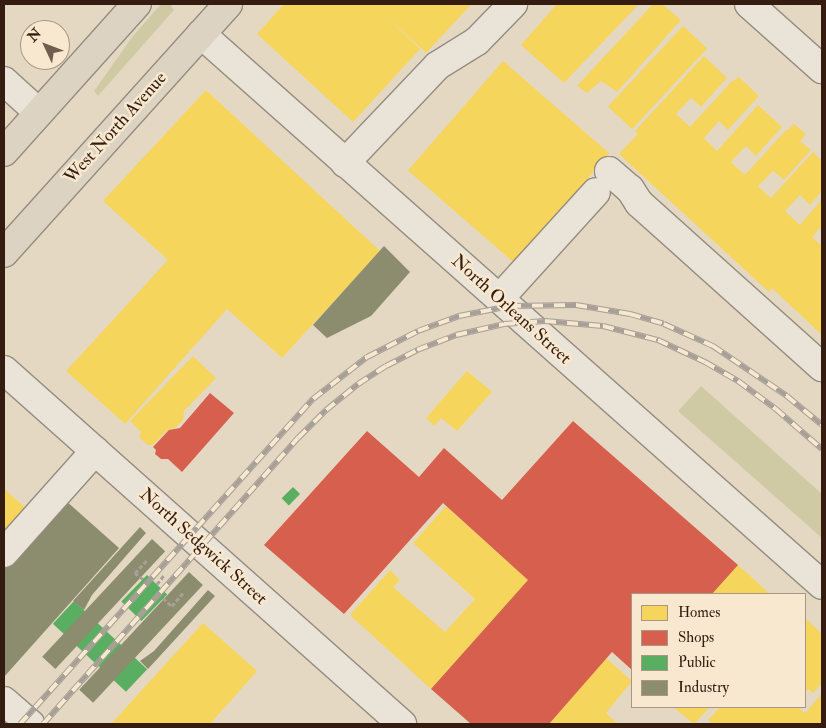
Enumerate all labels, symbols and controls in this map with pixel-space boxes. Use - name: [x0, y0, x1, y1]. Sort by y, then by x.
- north arrow: [20, 20, 70, 70]
- text: N: [24, 25, 45, 46]
- street label: West North Avenue: [60, 68, 172, 188]
- street label: North Orleans Street: [447, 251, 575, 369]
- street label: North Sedgwick Street: [135, 484, 271, 610]
- legend: [631, 593, 806, 708]
- text: Homes: [678, 603, 720, 622]
- text: Shops: [678, 628, 714, 647]
- text: Public: [678, 653, 716, 672]
- text: Industry: [678, 678, 729, 697]

